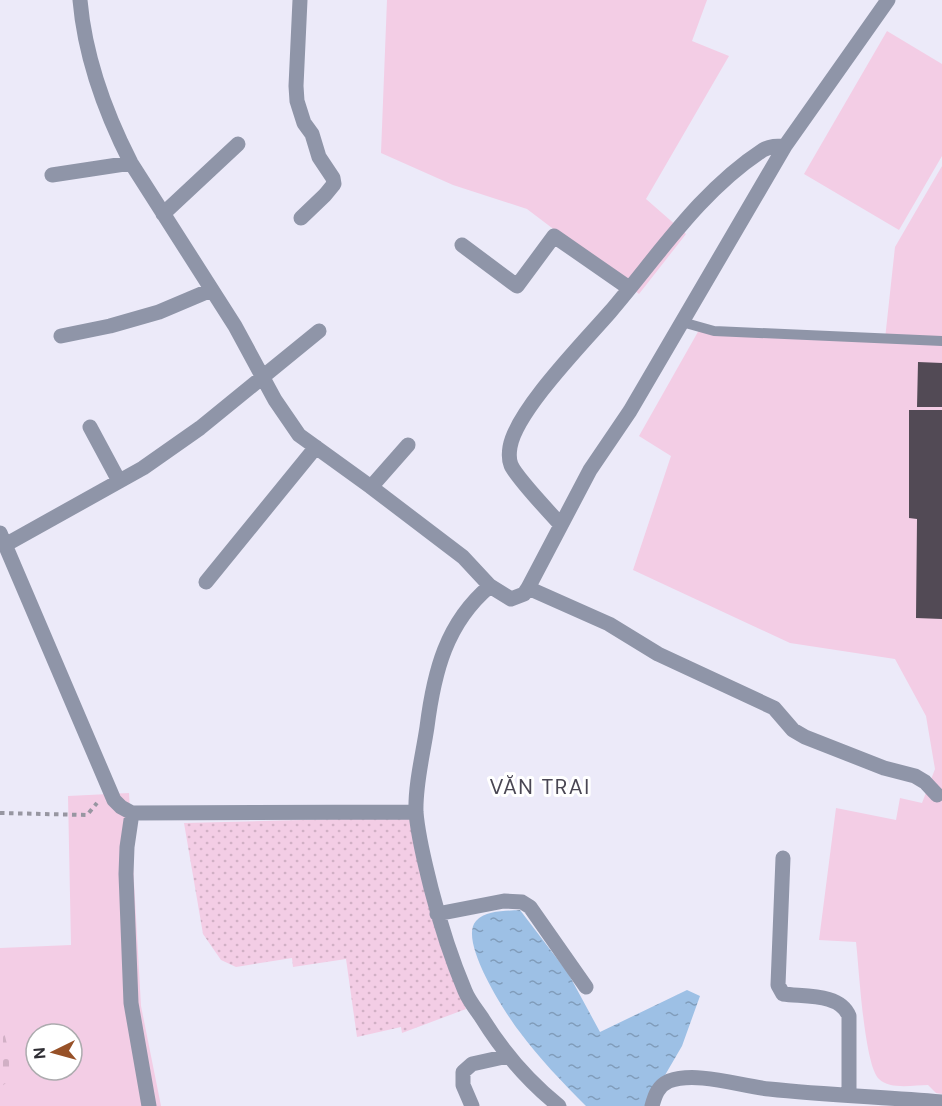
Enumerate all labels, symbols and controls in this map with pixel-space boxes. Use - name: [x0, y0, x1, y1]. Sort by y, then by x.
- district label: VĂN TRAI: [489, 773, 591, 801]
- north arrow: [24, 1022, 84, 1082]
- text: N: [29, 1047, 51, 1060]

